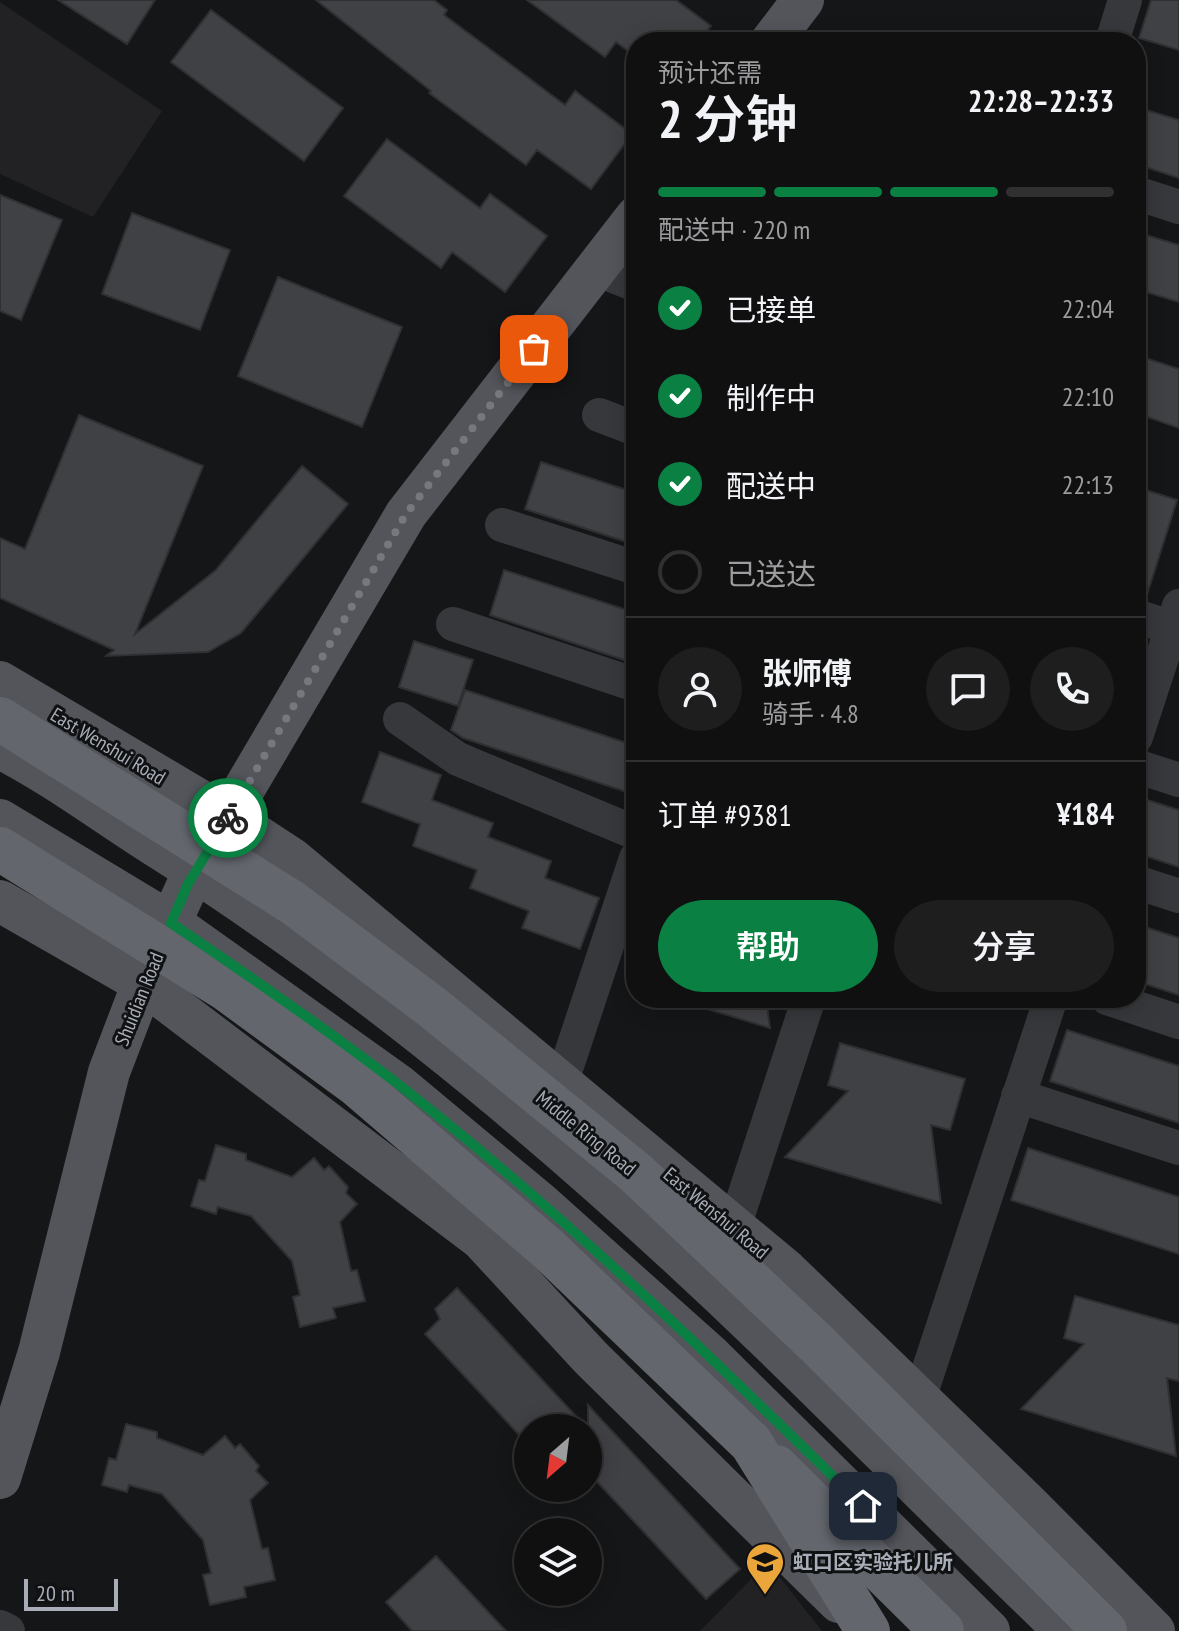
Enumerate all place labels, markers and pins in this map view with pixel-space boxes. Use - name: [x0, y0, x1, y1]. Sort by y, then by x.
- pin: [500, 315, 568, 383]
- pin: [829, 1472, 897, 1540]
- school or university icon: 虹口区实验托儿所: [744, 1541, 786, 1596]
- place label: 虹口区实验托儿所: [793, 1549, 953, 1575]

